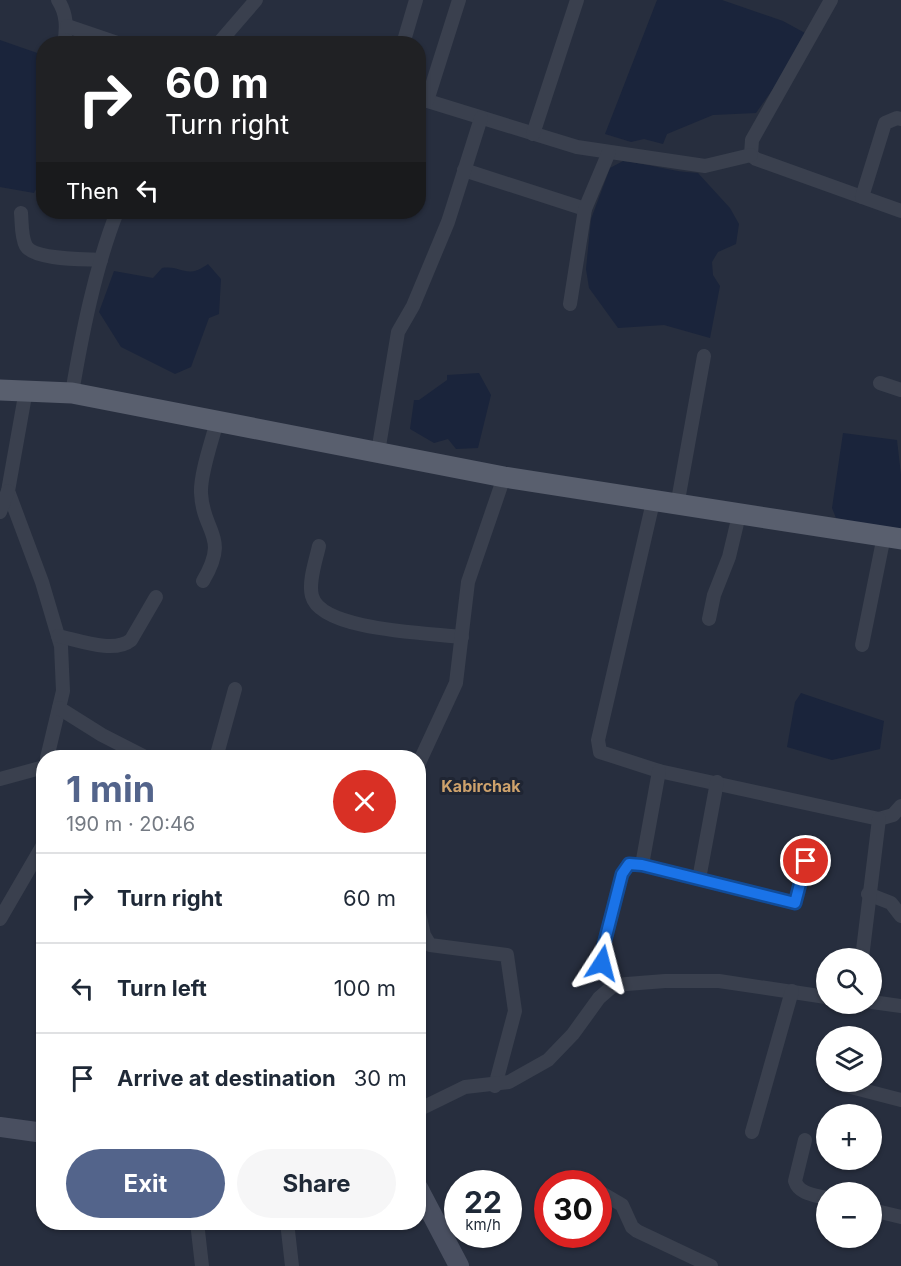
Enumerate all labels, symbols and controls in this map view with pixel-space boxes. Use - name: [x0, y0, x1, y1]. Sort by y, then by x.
- text: 60 m: [165, 57, 269, 108]
- icon: right: [66, 60, 144, 138]
- text: Turn right: [165, 108, 289, 141]
- icon: left: [131, 174, 164, 207]
- text: Then: [66, 178, 119, 204]
- text: 1 min: [66, 767, 155, 811]
- button: close: [333, 770, 396, 833]
- district label: Kabirchak: [441, 776, 521, 796]
- text: 190 m · 20:46: [66, 812, 195, 836]
- pin: [780, 835, 831, 886]
- icon: arrive: [789, 844, 822, 877]
- icon: right: [66, 882, 99, 915]
- text: Turn right: [117, 885, 223, 911]
- text: 60 m: [343, 885, 396, 911]
- position arrow: [570, 931, 634, 995]
- map controls: [816, 948, 882, 1248]
- button: search: [816, 948, 882, 1014]
- icon: left: [66, 972, 99, 1005]
- text: Turn left: [117, 975, 207, 1001]
- text: 100 m: [334, 975, 396, 1001]
- button: layers: [816, 1026, 882, 1092]
- icon: arrive: [66, 1062, 99, 1095]
- text: Arrive at destination: [117, 1065, 336, 1091]
- text: 30 m: [354, 1065, 407, 1091]
- button: +: [816, 1104, 882, 1170]
- button: Exit: [66, 1149, 225, 1218]
- button: Share: [237, 1149, 396, 1218]
- speed limit sign: 30: [534, 1170, 612, 1248]
- button: −: [816, 1182, 882, 1248]
- text: 22: [464, 1184, 502, 1220]
- text: km/h: [465, 1215, 501, 1234]

